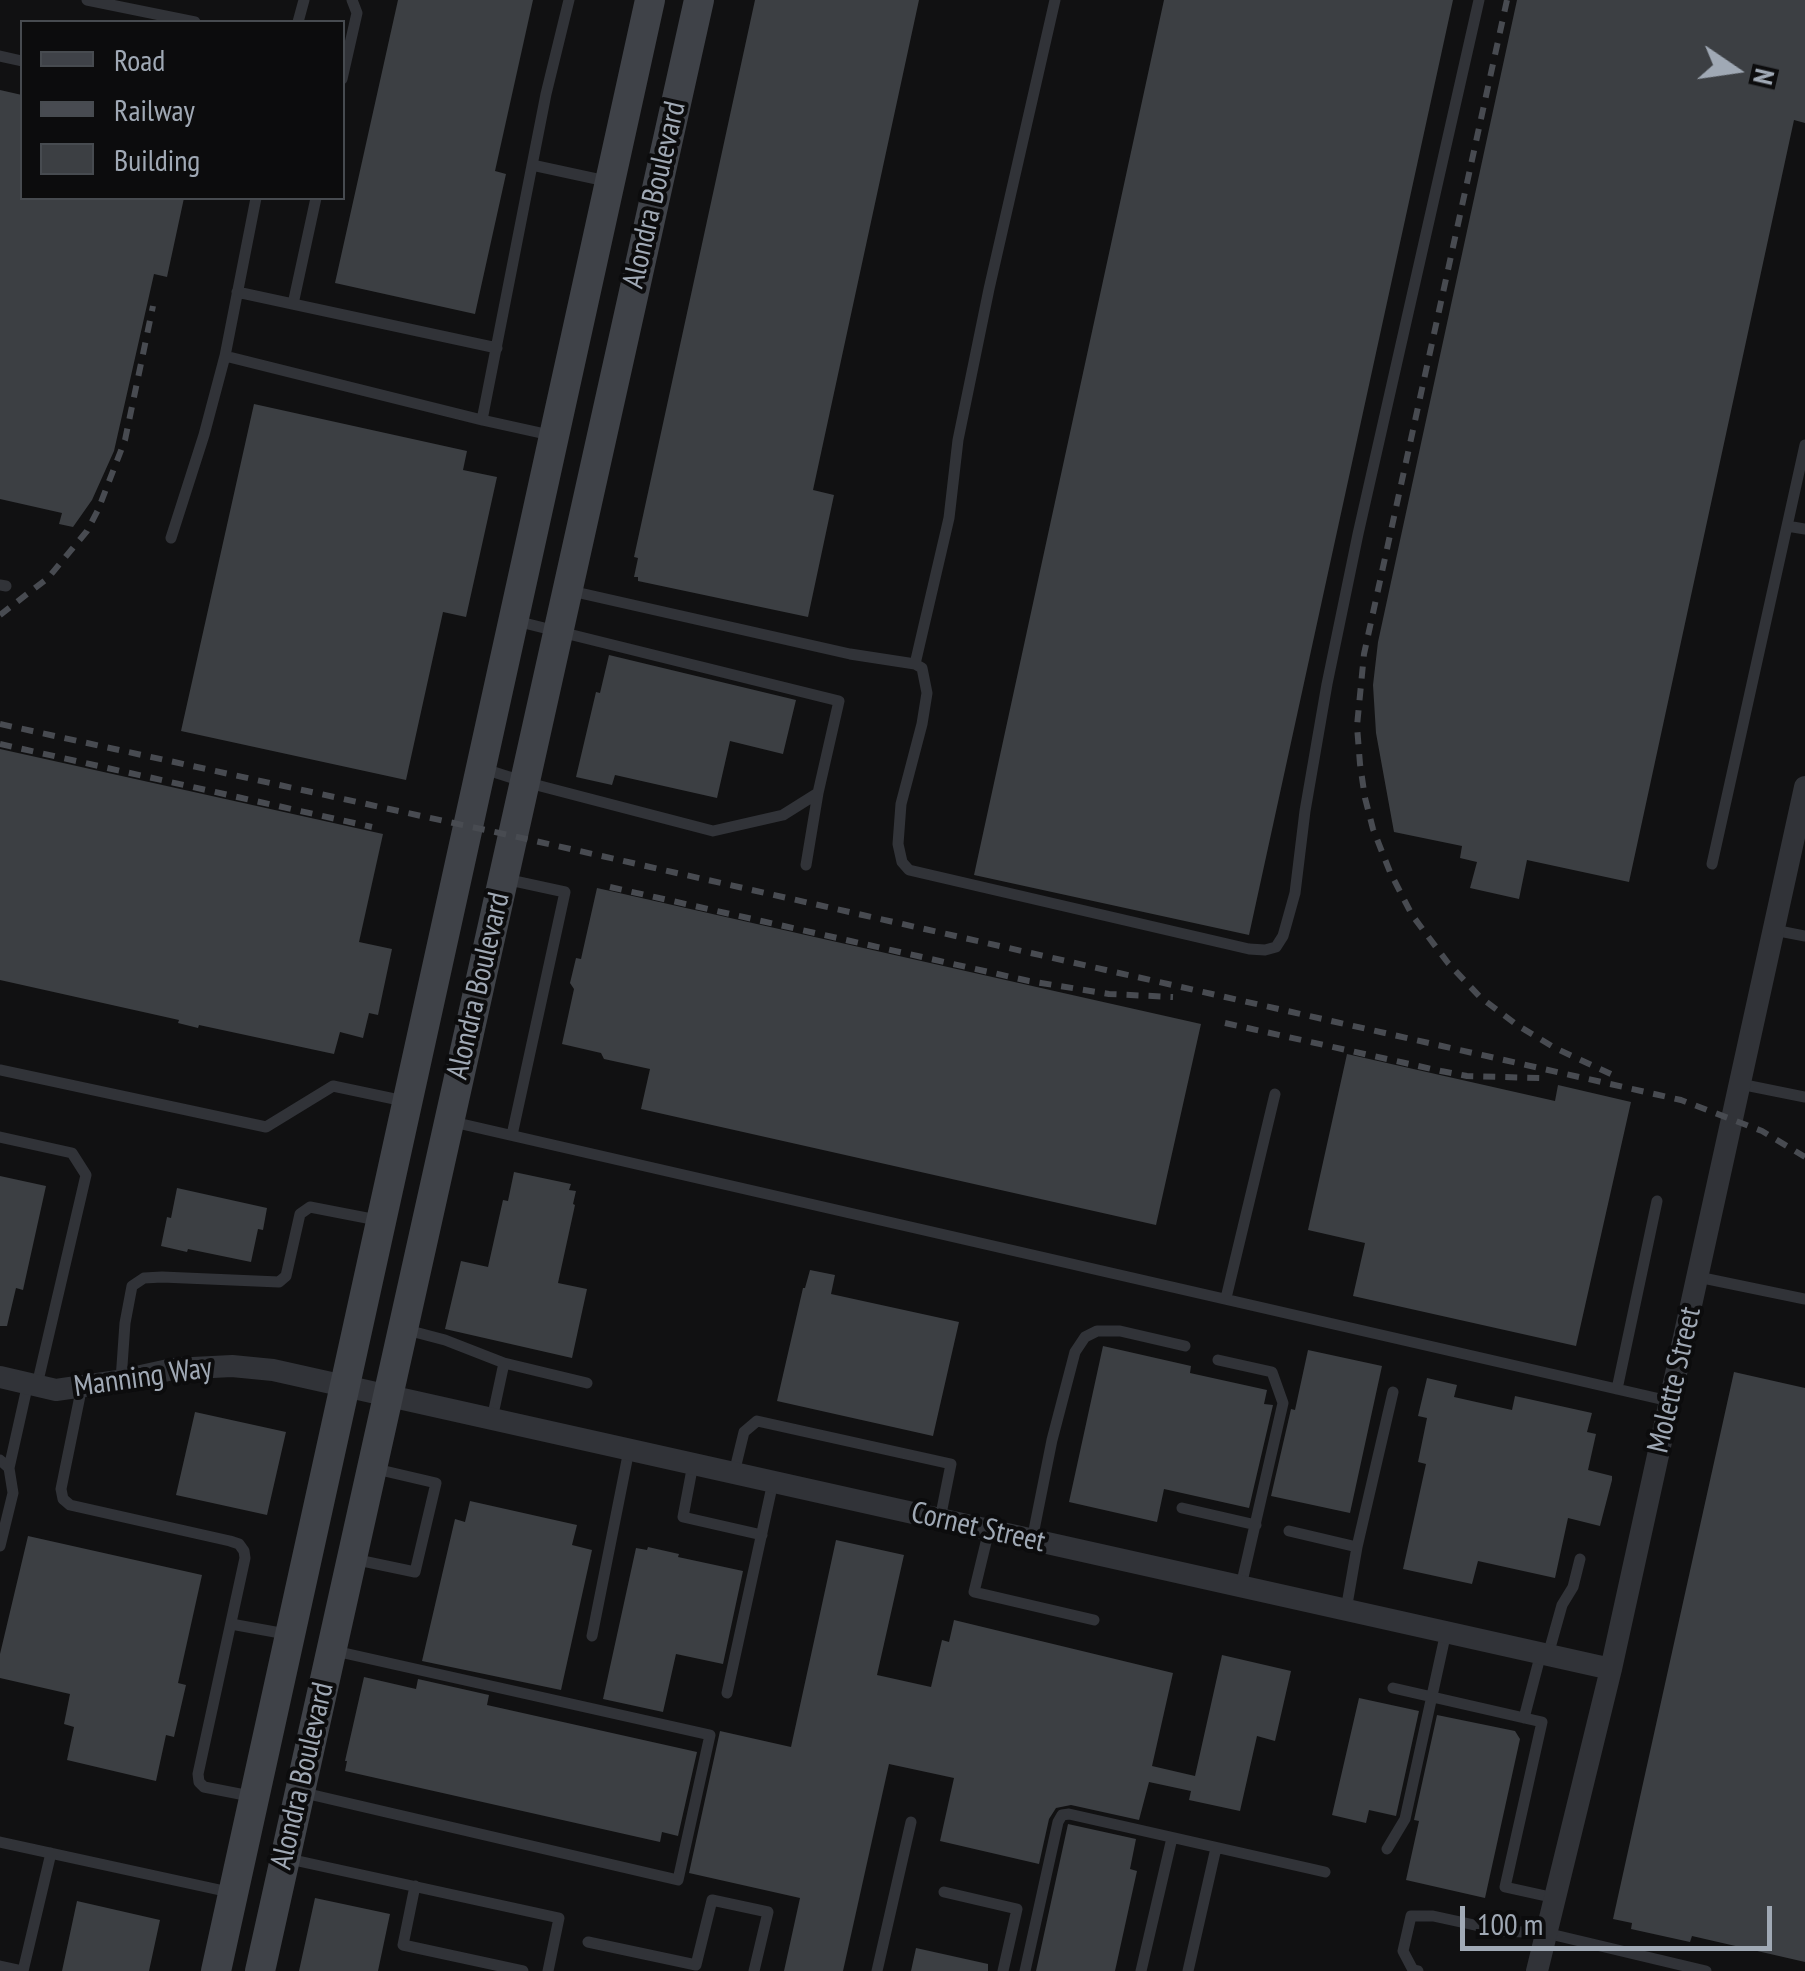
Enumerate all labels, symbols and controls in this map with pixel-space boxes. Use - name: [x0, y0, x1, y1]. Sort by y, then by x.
- legend: [20, 20, 345, 200]
- north arrow: [1685, 20, 1785, 120]
- text: Road: [114, 40, 165, 79]
- text: N: [1745, 65, 1784, 88]
- text: Railway: [114, 90, 195, 129]
- street label: Alondra Boulevard: [616, 98, 694, 292]
- text: Building: [114, 140, 200, 179]
- street label: Alondra Boulevard: [440, 889, 518, 1083]
- street label: Molette Street: [1641, 1304, 1709, 1456]
- street label: Manning Way: [72, 1351, 214, 1405]
- street label: Cornet Street: [908, 1495, 1048, 1561]
- street label: Alondra Boulevard: [264, 1679, 342, 1873]
- scale bar: [1465, 1886, 1778, 1948]
- text: 100 m: [1477, 1904, 1543, 1943]

